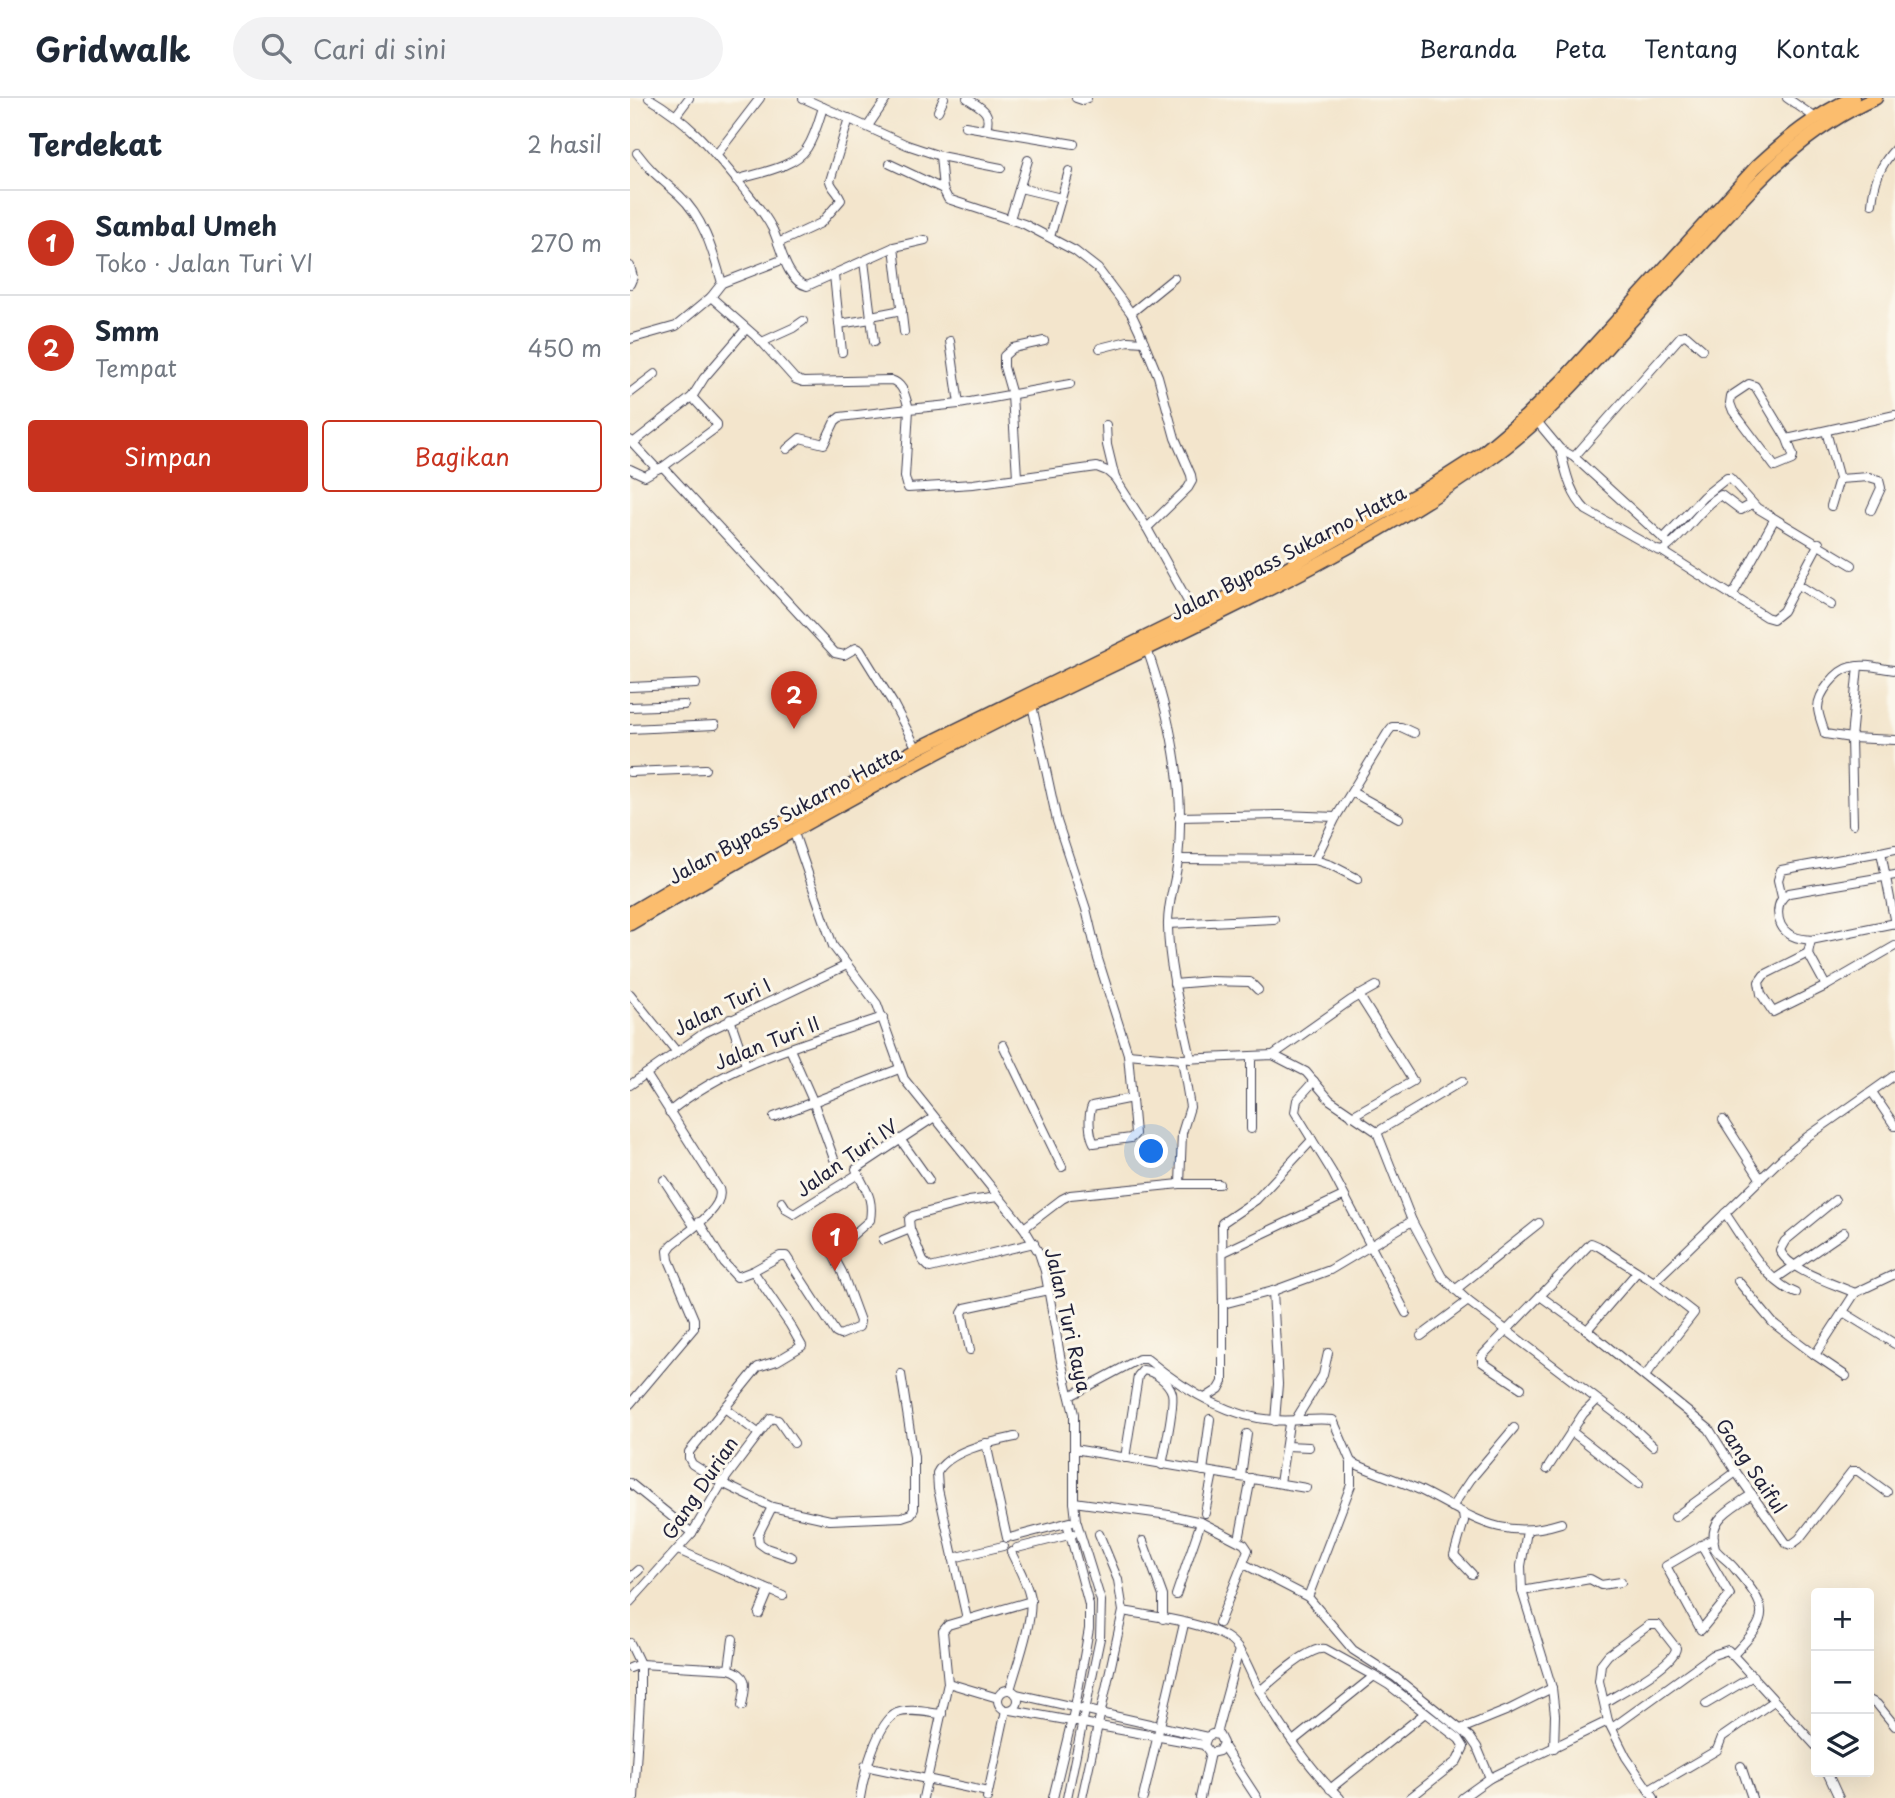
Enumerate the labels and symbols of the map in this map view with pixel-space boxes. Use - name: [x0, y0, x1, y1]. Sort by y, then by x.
- street label: Jalan Bypass Sukarno Hatta: [1165, 478, 1411, 626]
- pin: 2: [771, 671, 817, 729]
- street label: Jalan Bypass Sukarno Hatta: [662, 738, 907, 890]
- street label: Jalan Turi I: [668, 970, 775, 1042]
- street label: Jalan Turi II: [709, 1008, 824, 1076]
- street label: Jalan Turi IV: [790, 1111, 903, 1203]
- your location: [1134, 1134, 1168, 1168]
- pin: 1: [812, 1213, 858, 1271]
- street label: Jalan Turi Raya: [1039, 1245, 1099, 1395]
- street label: Gang Saiful: [1710, 1412, 1794, 1519]
- street label: Gang Durian: [654, 1430, 744, 1544]

